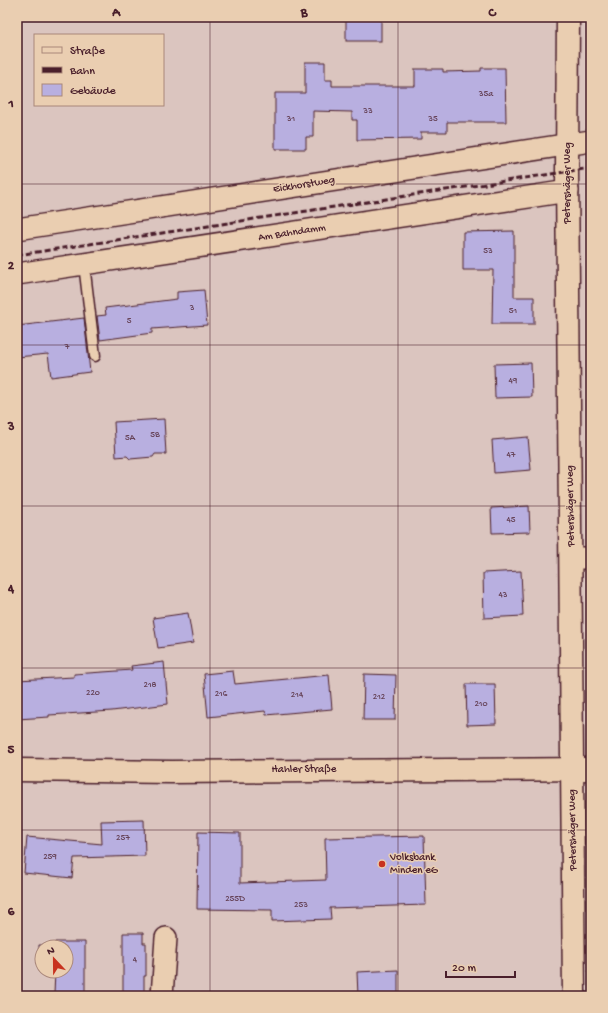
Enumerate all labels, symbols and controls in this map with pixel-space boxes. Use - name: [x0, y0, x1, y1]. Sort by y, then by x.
- text: A: [111, 6, 121, 21]
- text: B: [300, 6, 309, 21]
- text: C: [487, 6, 497, 21]
- legend: [34, 34, 164, 106]
- text: Straße: [70, 45, 106, 59]
- text: Bahn: [69, 65, 95, 79]
- text: Gebäude: [70, 85, 116, 99]
- house number: 35a: [478, 89, 494, 100]
- text: 1: [7, 97, 14, 112]
- house number: 33: [362, 106, 373, 117]
- house number: 31: [286, 114, 296, 125]
- house number: 35: [427, 114, 438, 125]
- street label: Petershäger Weg: [562, 142, 574, 225]
- street label: Eickhorstweg: [272, 174, 336, 196]
- street label: Am Bahndamm: [258, 222, 327, 244]
- house number: 53: [483, 246, 493, 257]
- text: 2: [8, 259, 15, 274]
- house number: 3: [189, 303, 195, 314]
- house number: 51: [509, 306, 518, 317]
- house number: 5: [127, 316, 132, 327]
- house number: 7: [64, 342, 70, 353]
- house number: 49: [509, 376, 518, 387]
- text: 3: [7, 420, 15, 435]
- house number: 5B: [150, 430, 160, 441]
- house number: 5A: [125, 433, 136, 444]
- house number: 47: [507, 450, 516, 461]
- street label: Petershäger Weg: [564, 465, 578, 548]
- house number: 45: [507, 515, 516, 526]
- text: 4: [7, 582, 15, 597]
- house number: 43: [499, 590, 508, 601]
- house number: 218: [144, 680, 157, 691]
- house number: 220: [86, 688, 100, 699]
- house number: 216: [215, 689, 228, 700]
- house number: 214: [291, 690, 304, 701]
- house number: 212: [373, 692, 386, 703]
- house number: 210: [474, 699, 488, 710]
- text: 5: [8, 743, 15, 758]
- street label: Hahler Straße: [272, 764, 337, 776]
- street label: Petershäger Weg: [566, 789, 580, 872]
- house number: 257: [116, 833, 130, 844]
- house number: 259: [43, 852, 57, 863]
- place label: Volksbank Minden eG: [389, 852, 439, 877]
- marker: Volksbank Minden eG: [377, 859, 387, 869]
- house number: 255D: [225, 894, 245, 905]
- house number: 253: [294, 900, 308, 911]
- text: 6: [8, 905, 15, 920]
- north arrow: [34, 939, 74, 979]
- text: N: [45, 945, 57, 958]
- scale bar: [446, 953, 515, 979]
- house number: 4: [133, 955, 138, 966]
- text: 20 m: [452, 962, 477, 976]

